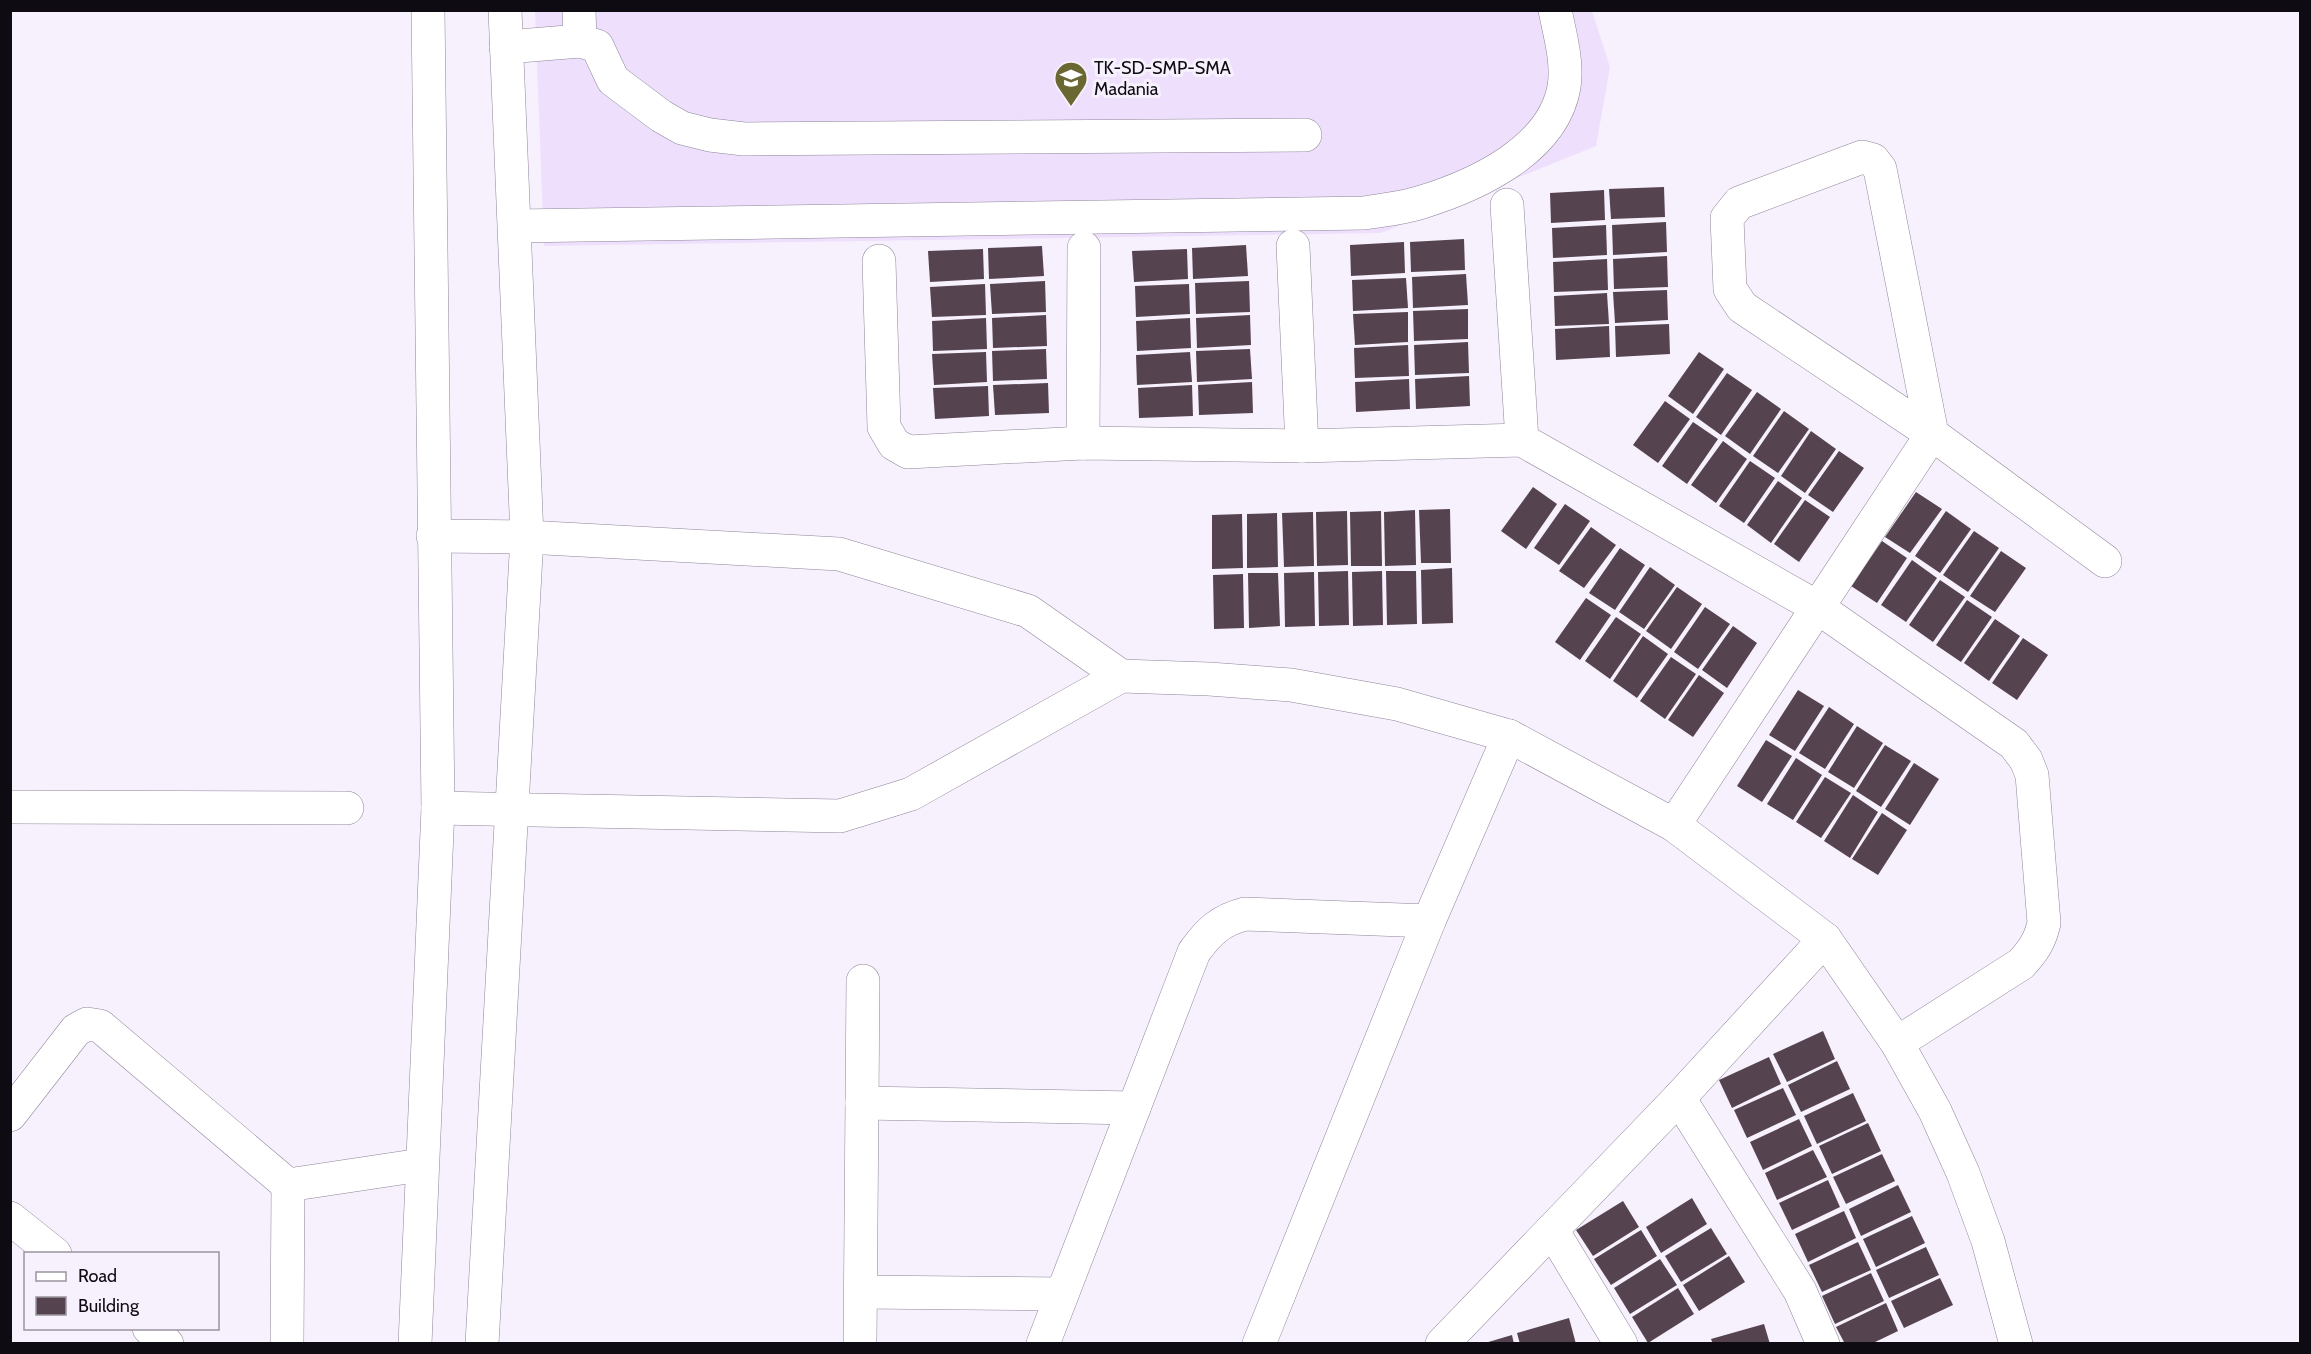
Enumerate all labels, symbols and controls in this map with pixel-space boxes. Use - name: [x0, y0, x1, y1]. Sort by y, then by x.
- place label: TK-SD-SMP-SMA Madania: [1094, 57, 1231, 100]
- school or university icon: TK-SD-SMP-SMA Madania: [1053, 60, 1089, 107]
- legend: [24, 1252, 219, 1330]
- text: Road: [78, 1265, 117, 1287]
- text: Building: [78, 1295, 140, 1317]

